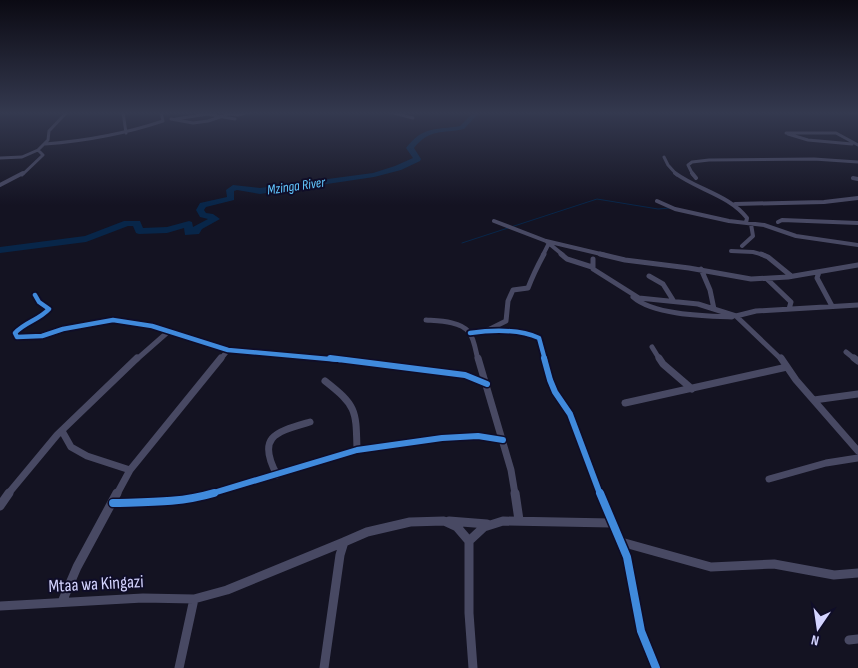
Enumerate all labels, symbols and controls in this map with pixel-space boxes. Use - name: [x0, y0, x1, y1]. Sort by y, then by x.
- water label: Mzinga River: [266, 173, 327, 198]
- street label: Mtaa wa Kingazi: [48, 571, 144, 597]
- north arrow: [793, 603, 843, 653]
- text: N: [810, 631, 821, 649]

